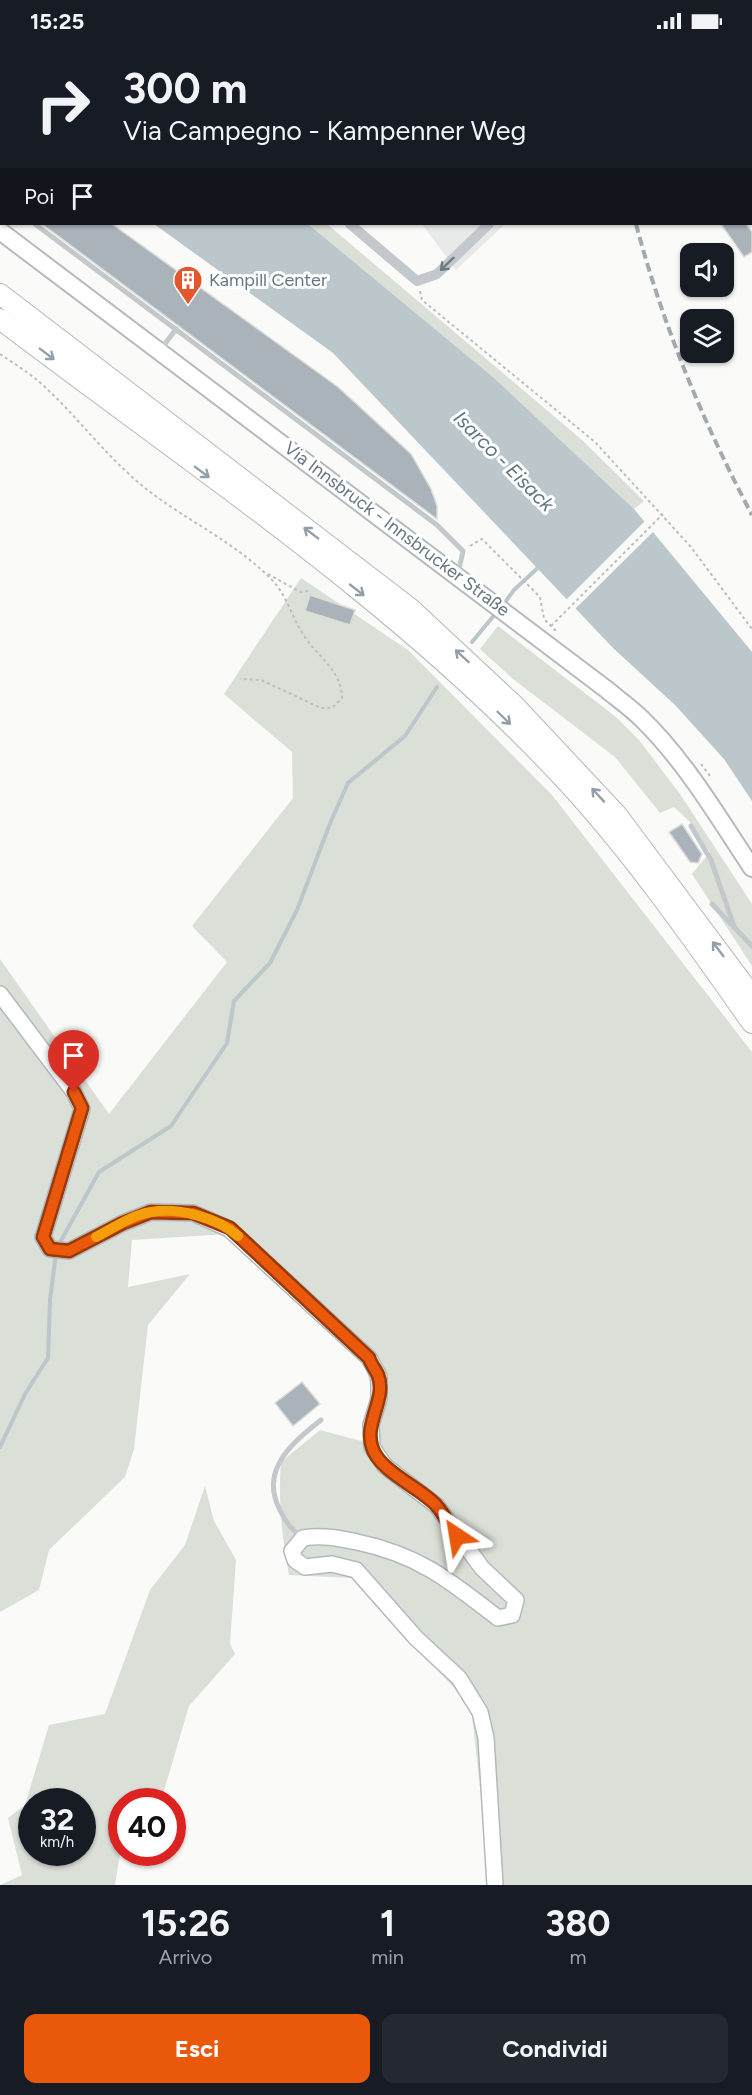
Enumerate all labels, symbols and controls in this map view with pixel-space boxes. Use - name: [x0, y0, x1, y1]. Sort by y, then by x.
- text: 15:25: [30, 8, 84, 35]
- text: 300 m: [123, 63, 247, 114]
- icon: right: [24, 66, 102, 144]
- text: Via Campegno - Kampenner Weg: [123, 114, 526, 147]
- icon: arrive: [66, 180, 99, 213]
- text: Poi: [24, 183, 54, 210]
- map controls: [680, 243, 734, 363]
- button: sound: [680, 243, 734, 297]
- one-way arrow: [440, 257, 455, 271]
- building icon: Kampill Center: [172, 264, 204, 306]
- place label: Kampill Center: [209, 269, 327, 291]
- button: layers: [680, 309, 734, 363]
- one-way arrow: [38, 348, 54, 361]
- water label: Isarco - Eisack: [449, 406, 560, 517]
- street label: Via Innsbruck - Innsbrucker Straße: [280, 437, 514, 621]
- one-way arrow: [194, 465, 210, 478]
- one-way arrow: [303, 526, 319, 539]
- one-way arrow: [349, 583, 365, 596]
- one-way arrow: [454, 649, 469, 663]
- one-way arrow: [497, 711, 512, 726]
- one-way arrow: [592, 788, 606, 803]
- one-way arrow: [711, 941, 724, 957]
- pin: [48, 1030, 99, 1092]
- icon: arrive: [57, 1039, 90, 1072]
- position arrow: [425, 1504, 489, 1568]
- speed limit sign: 40: [108, 1788, 186, 1866]
- text: 32: [40, 1801, 74, 1838]
- text: km/h: [40, 1833, 74, 1851]
- text: 15:26: [141, 1902, 230, 1945]
- text: 1: [380, 1902, 395, 1945]
- text: 380: [545, 1902, 611, 1945]
- text: Arrivo: [159, 1945, 212, 1969]
- text: min: [371, 1945, 404, 1969]
- text: m: [569, 1945, 587, 1969]
- button: Esci: [24, 2014, 370, 2083]
- button: Condividi: [382, 2014, 728, 2083]

